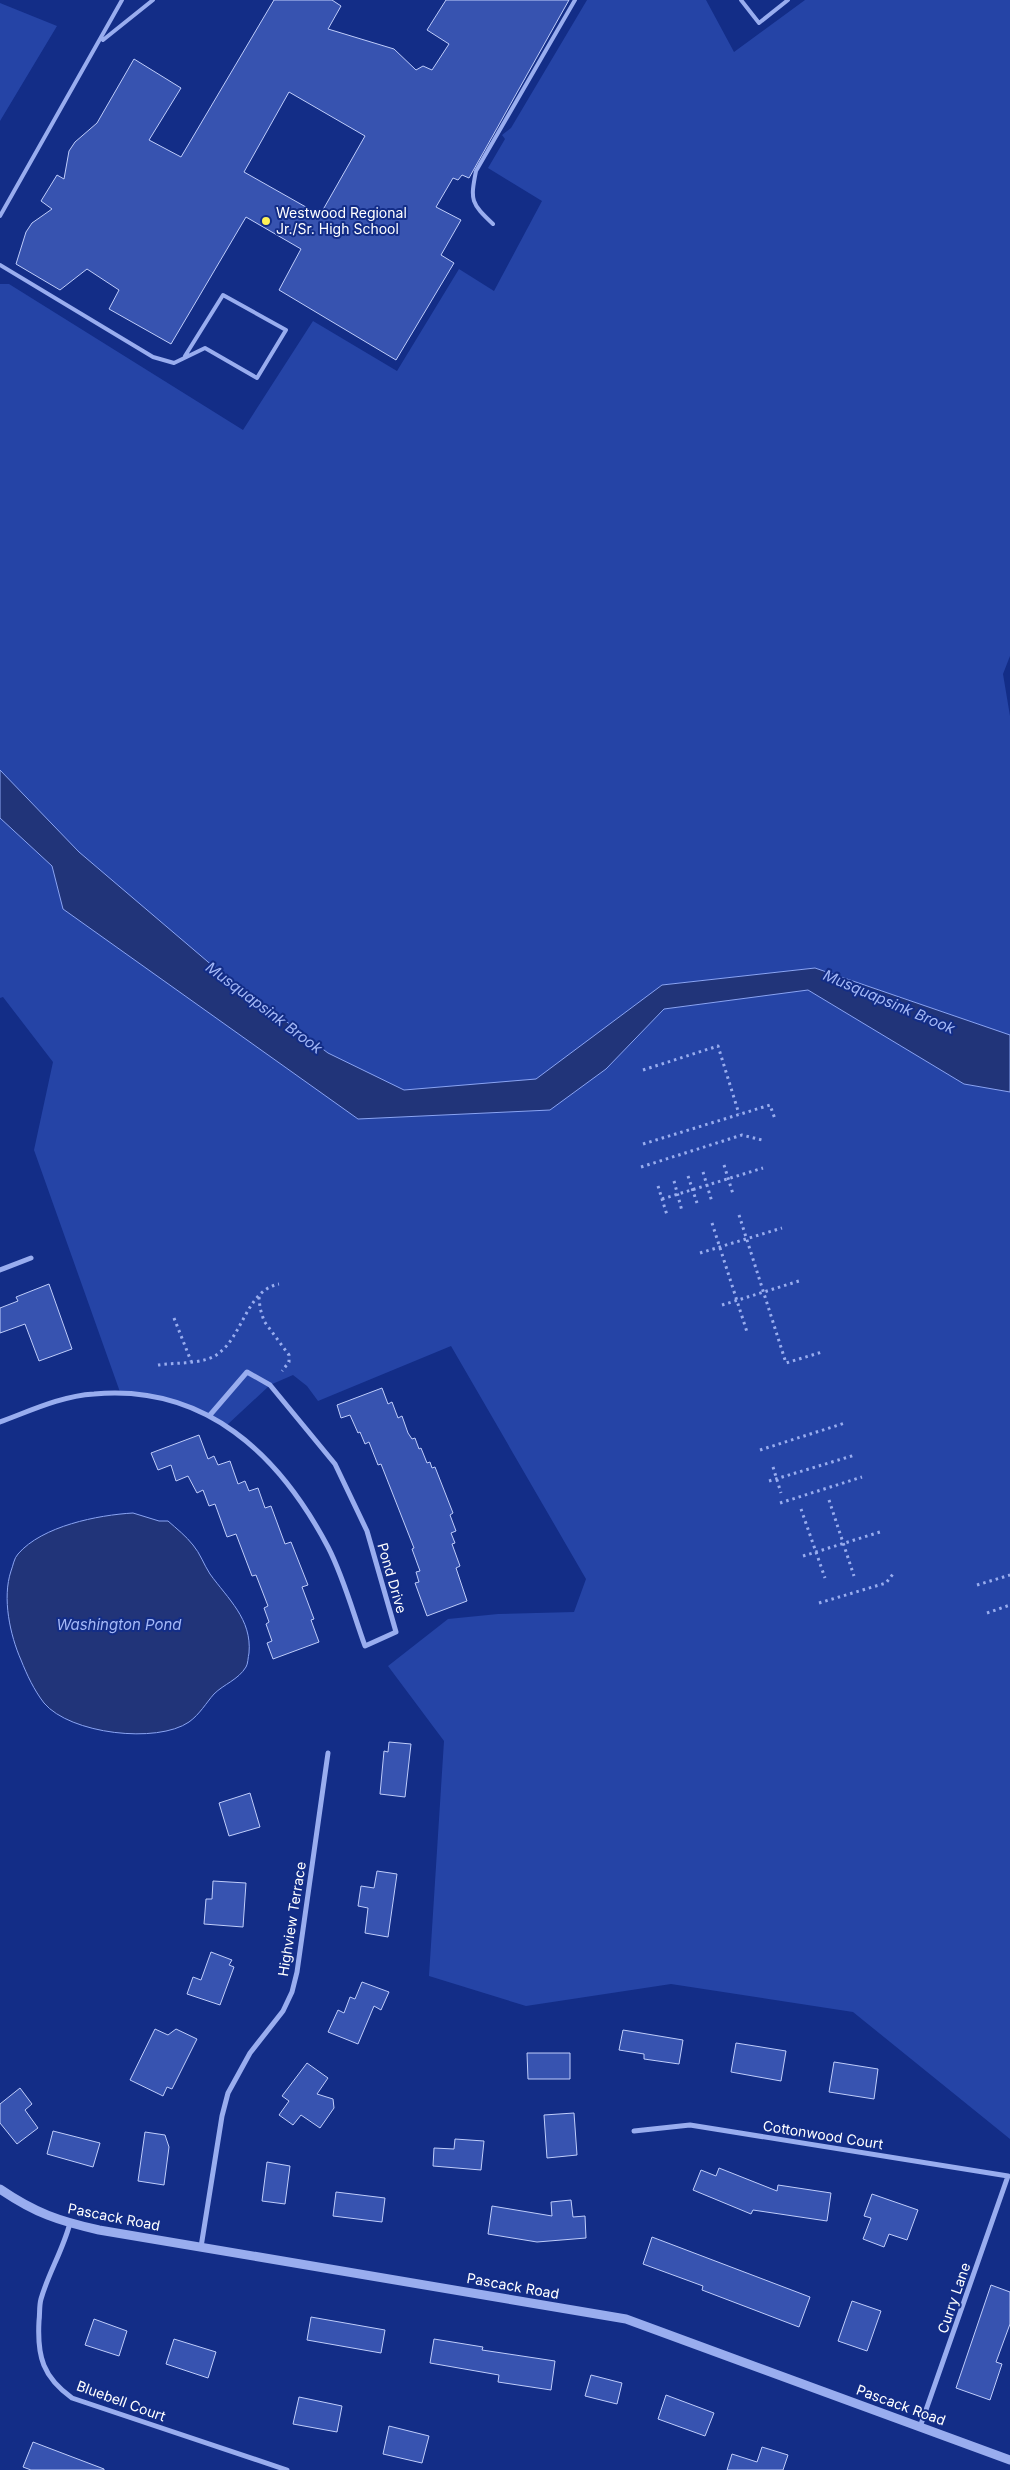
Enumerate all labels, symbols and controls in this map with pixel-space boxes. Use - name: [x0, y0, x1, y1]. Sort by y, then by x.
- place label: Westwood Regional Jr./Sr. High School: [276, 204, 407, 237]
- marker: Westwood Regional Jr./Sr. High School: [260, 215, 272, 227]
- water label: Musquapsink Brook: [202, 958, 327, 1058]
- water label: Musquapsink Brook: [821, 965, 959, 1038]
- street label: Pond Drive: [374, 1541, 411, 1615]
- water label: Washington Pond: [56, 1615, 182, 1634]
- street label: Highview Terrace: [274, 1860, 309, 1977]
- street label: Cottonwood Court: [762, 2117, 885, 2152]
- street label: Pascack Road: [67, 2199, 162, 2234]
- street label: Curry Lane: [934, 2260, 974, 2335]
- street label: Pascack Road: [466, 2269, 561, 2302]
- street label: Bluebell Court: [74, 2377, 168, 2425]
- street label: Pascack Road: [854, 2381, 948, 2429]

